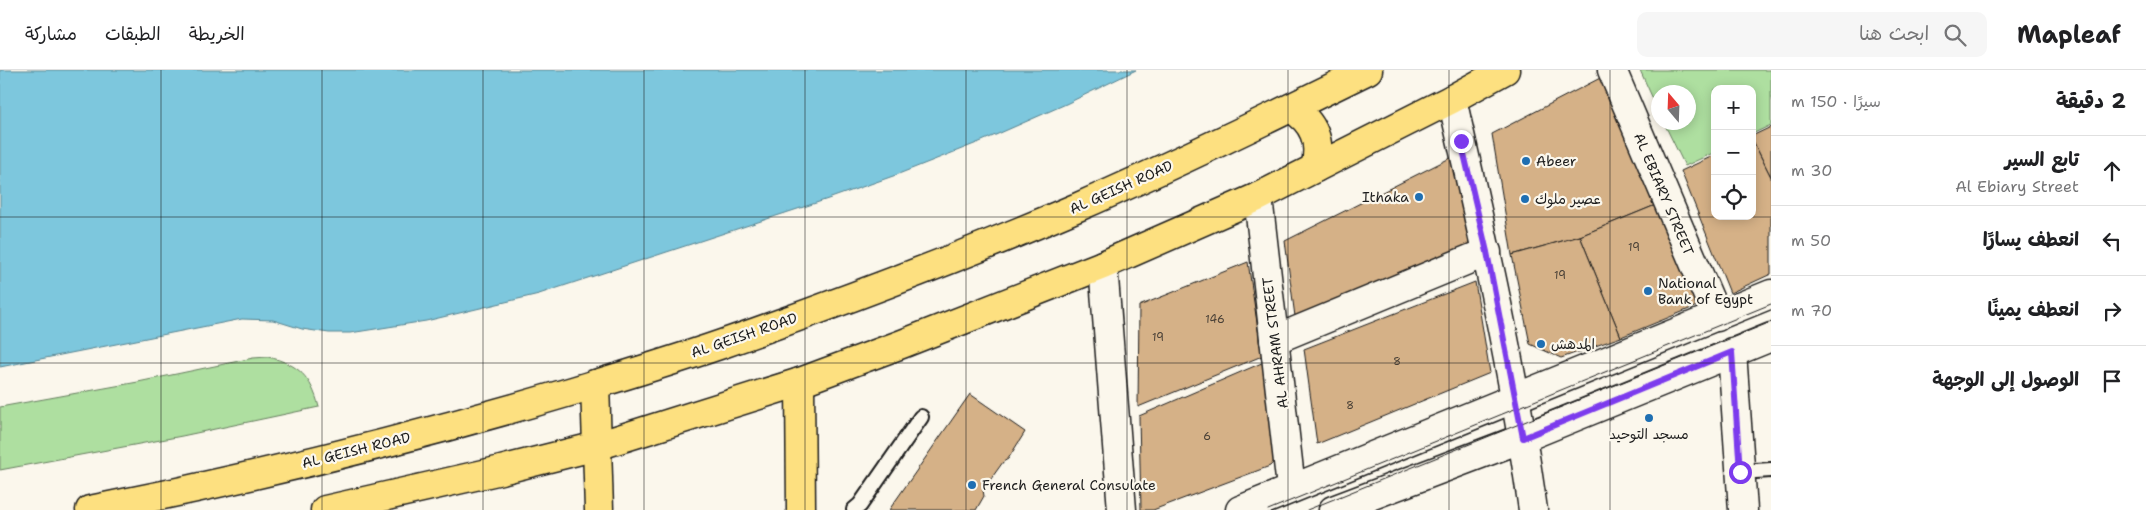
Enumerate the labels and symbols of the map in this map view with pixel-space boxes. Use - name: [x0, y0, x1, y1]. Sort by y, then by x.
- north arrow: [1651, 85, 1696, 130]
- route end: [1450, 130, 1473, 153]
- street label: AL EBIARY STREET: [1630, 130, 1698, 258]
- place label: Abeer: [1536, 152, 1577, 170]
- marker: Abeer: [1520, 155, 1532, 167]
- street label: AL GEISH ROAD: [1067, 156, 1175, 218]
- place label: Ithaka: [1362, 188, 1409, 206]
- place label: عصير ملوك: [1535, 190, 1601, 209]
- marker: Ithaka: [1413, 191, 1425, 203]
- marker: عصير ملوك: [1519, 193, 1531, 205]
- house number: 19: [1628, 240, 1640, 255]
- house number: 19: [1554, 268, 1566, 283]
- place label: National Bank of Egypt: [1658, 274, 1753, 308]
- street label: AL AHRAM STREET: [1258, 276, 1292, 410]
- marker: National Bank of Egypt: [1642, 285, 1654, 297]
- street label: AL GEISH ROAD: [689, 308, 799, 362]
- house number: 146: [1205, 312, 1225, 327]
- house number: 19: [1152, 330, 1164, 345]
- place label: المدهش: [1551, 335, 1595, 353]
- marker: المدهش: [1535, 338, 1547, 350]
- house number: 8: [1393, 354, 1401, 369]
- house number: 8: [1346, 398, 1354, 413]
- marker: مسجد التوحيد: [1643, 412, 1655, 424]
- place label: مسجد التوحيد: [1609, 425, 1689, 443]
- street label: AL GEISH ROAD: [300, 428, 412, 472]
- house number: 6: [1203, 429, 1211, 444]
- route start: [1729, 461, 1752, 484]
- place label: French General Consulate: [982, 476, 1156, 494]
- marker: French General Consulate: [966, 479, 978, 491]

